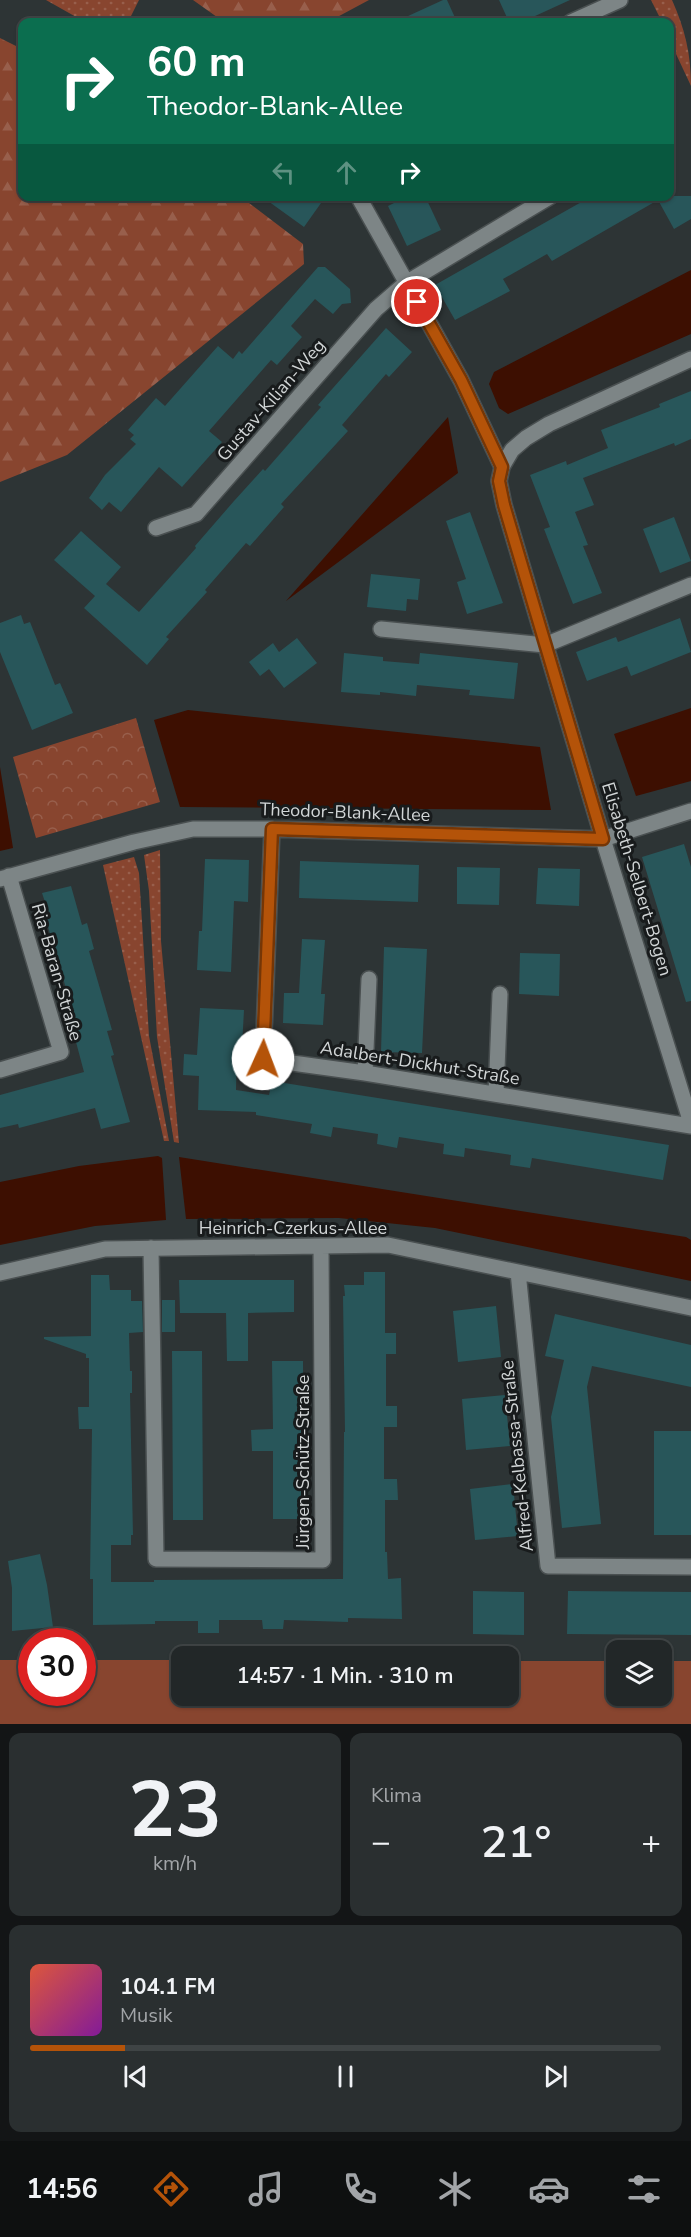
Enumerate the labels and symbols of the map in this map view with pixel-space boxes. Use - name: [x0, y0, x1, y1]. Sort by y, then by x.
- pin: [391, 276, 442, 327]
- street label: Gustav-Kilian-Weg: [211, 334, 331, 466]
- street label: Elisabeth-Selbert-Bogen: [596, 779, 678, 979]
- street label: Theodor-Blank-Allee: [259, 797, 431, 827]
- street label: Ria-Baran-Straße: [26, 900, 88, 1044]
- position arrow: [231, 1027, 295, 1091]
- street label: Adalbert-Dickhut-Straße: [319, 1035, 521, 1091]
- street label: Heinrich-Czerkus-Allee: [199, 1216, 387, 1240]
- street label: Alfred-Kelbassa-Straße: [495, 1359, 539, 1553]
- street label: Jürgen-Schütz-Straße: [291, 1375, 315, 1550]
- speed limit sign: 30: [18, 1628, 96, 1706]

